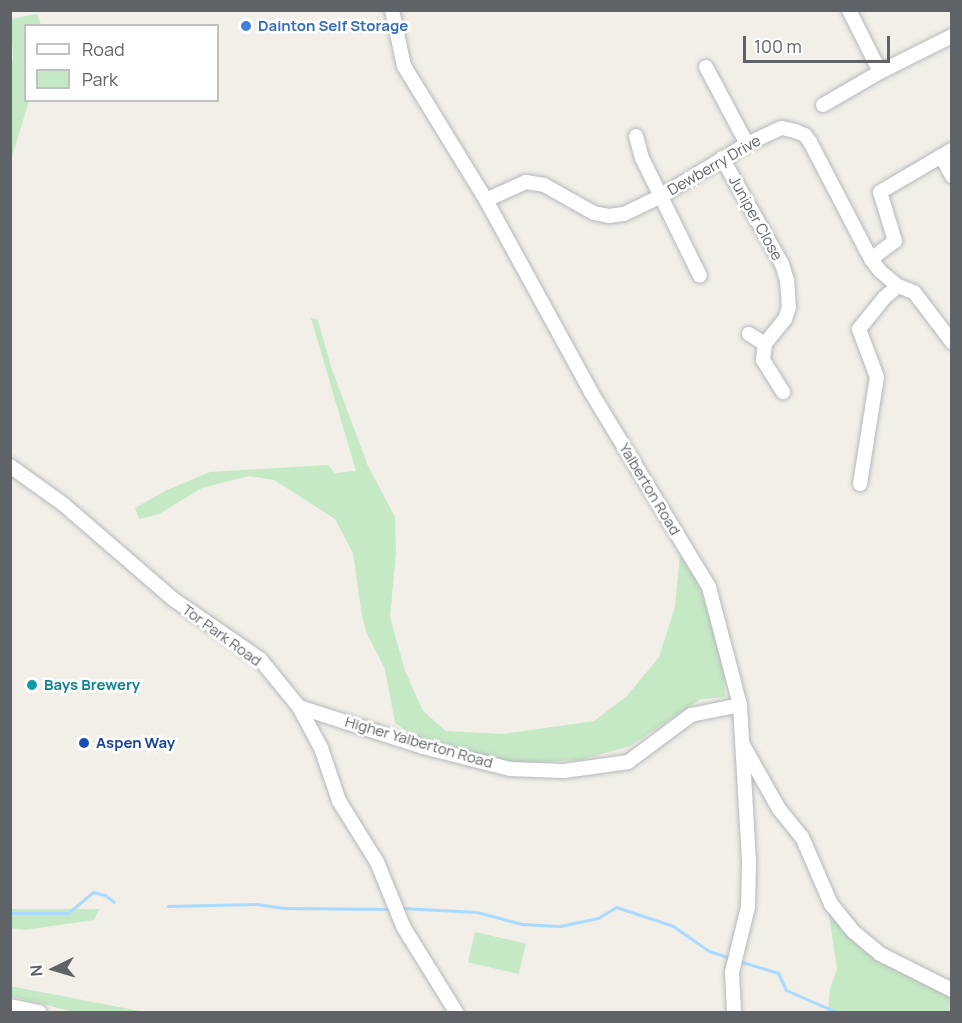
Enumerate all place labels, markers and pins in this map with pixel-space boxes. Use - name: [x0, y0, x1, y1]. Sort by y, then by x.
- place label: Dainton Self Storage: [258, 17, 408, 35]
- marker: Dainton Self Storage: [239, 19, 253, 33]
- place label: Bays Brewery: [44, 676, 140, 694]
- marker: Bays Brewery: [25, 678, 39, 692]
- place label: Aspen Way: [96, 734, 175, 752]
- marker: Aspen Way: [77, 736, 91, 750]

